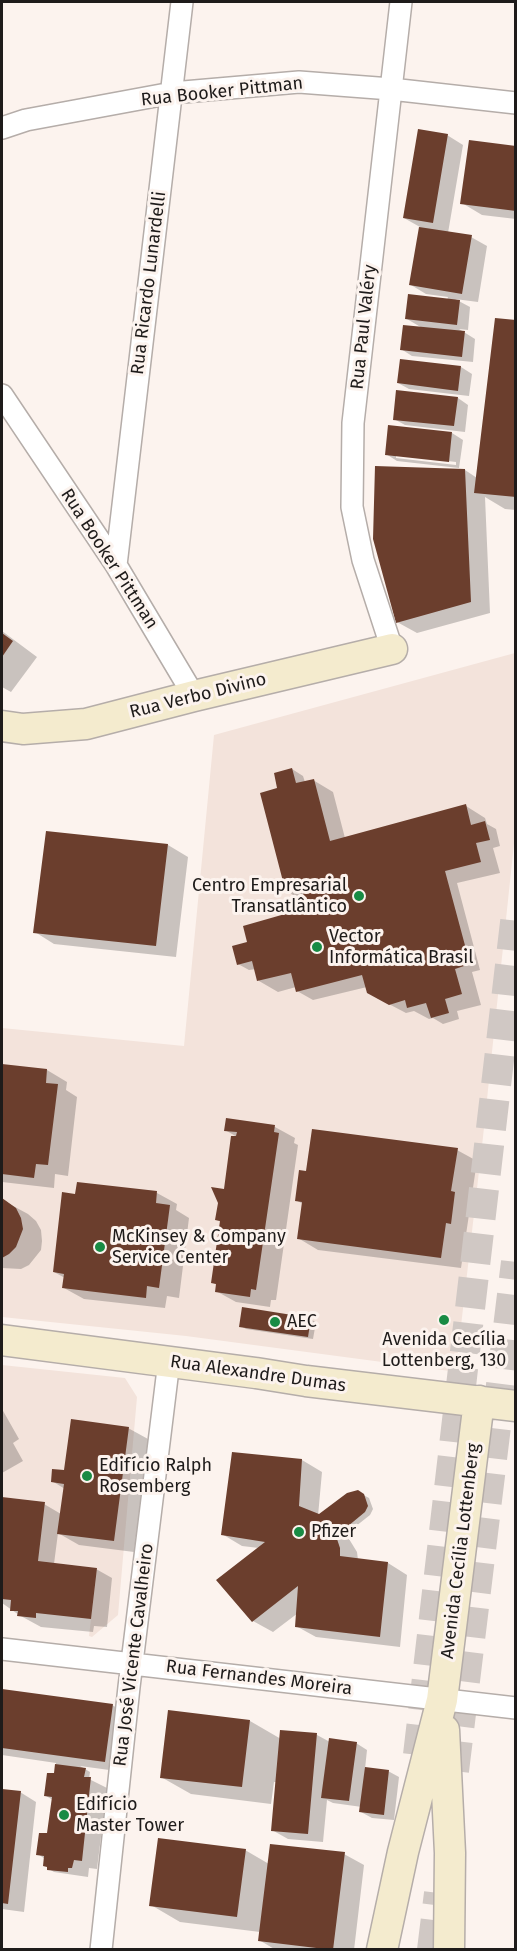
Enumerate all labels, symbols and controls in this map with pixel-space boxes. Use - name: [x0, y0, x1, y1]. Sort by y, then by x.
- street label: Rua Booker Pittman: [140, 73, 304, 111]
- street label: Rua Ricardo Lunardelli: [127, 190, 171, 376]
- street label: Rua Paul Valéry: [347, 264, 381, 390]
- street label: Rua Booker Pittman: [56, 485, 162, 633]
- street label: Rua Verbo Divino: [128, 669, 268, 723]
- place label: Centro Empresarial Transatlântico: [192, 875, 347, 918]
- marker: Centro Empresarial Transatlântico: [352, 889, 366, 903]
- place label: Vector Informática Brasil: [329, 926, 474, 968]
- marker: Vector Informática Brasil: [310, 940, 324, 954]
- place label: McKinsey & Company Service Center: [112, 1226, 286, 1268]
- marker: McKinsey & Company Service Center: [93, 1240, 107, 1254]
- place label: AEC: [287, 1311, 317, 1333]
- marker: Avenida Cecília Lottenberg, 130: [437, 1313, 451, 1327]
- marker: AEC: [268, 1315, 282, 1329]
- place label: Avenida Cecília Lottenberg, 130: [382, 1329, 506, 1372]
- street label: Rua Alexandre Dumas: [169, 1351, 347, 1397]
- street label: Avenida Cecília Lottenberg: [437, 1442, 485, 1660]
- place label: Edifício Ralph Rosemberg: [99, 1455, 212, 1498]
- marker: Edifício Ralph Rosemberg: [80, 1469, 94, 1483]
- place label: Pfizer: [311, 1521, 356, 1543]
- marker: Pfizer: [292, 1525, 306, 1539]
- street label: Rua José Vicente Cavalheiro: [110, 1542, 158, 1768]
- street label: Rua Fernandes Moreira: [165, 1656, 353, 1700]
- place label: Edifício Master Tower: [76, 1794, 184, 1836]
- marker: Edifício Master Tower: [57, 1808, 71, 1822]

